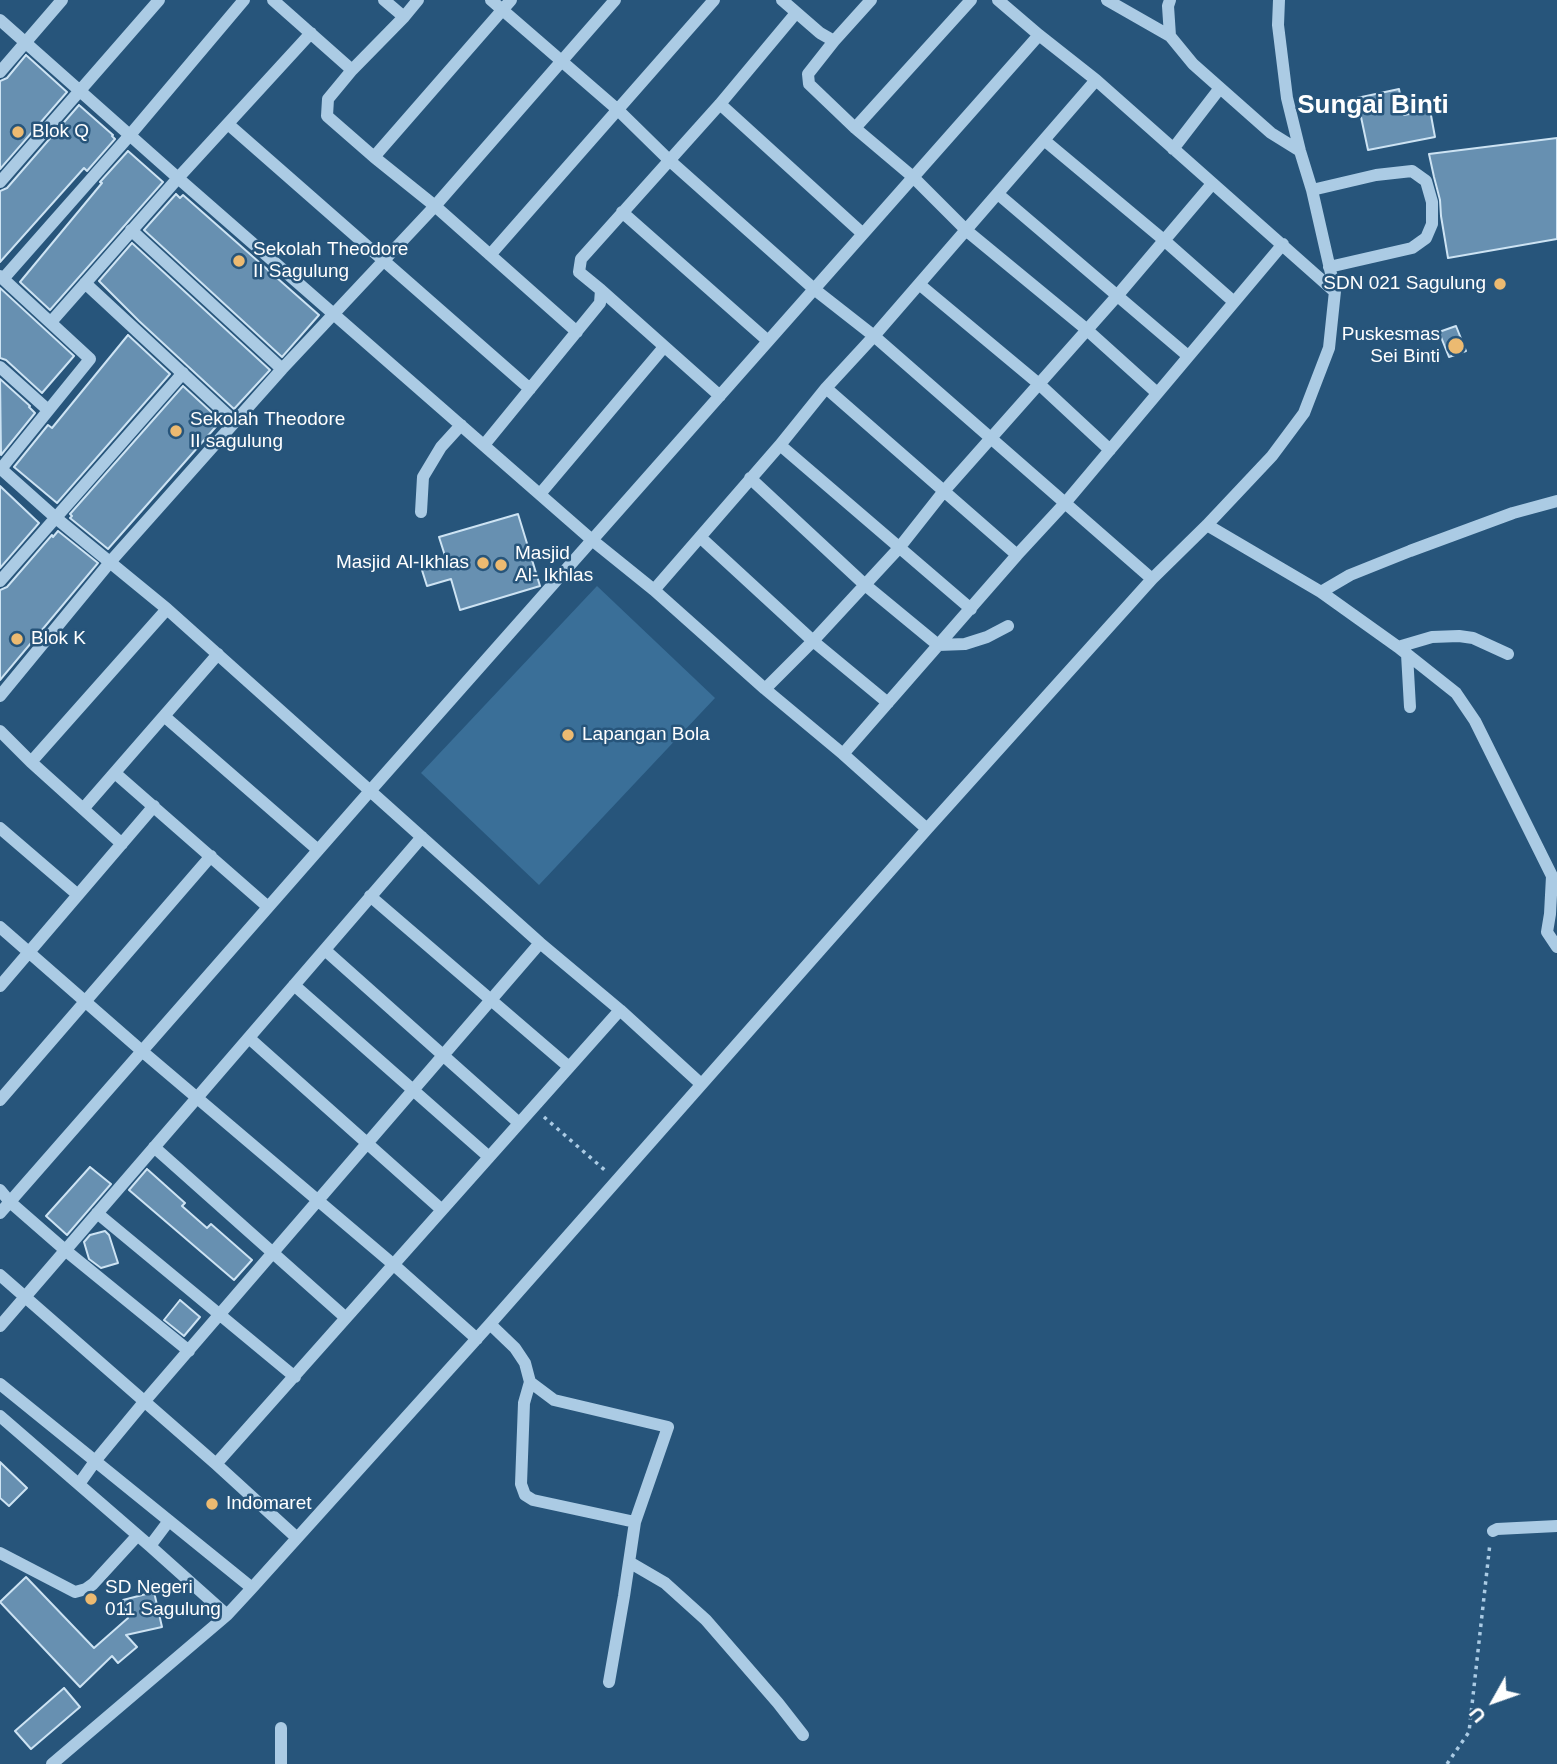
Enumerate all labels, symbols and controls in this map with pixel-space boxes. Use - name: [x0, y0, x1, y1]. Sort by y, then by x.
- district label: Sungai Binti: [1297, 90, 1449, 122]
- place label: Blok Q: [32, 121, 89, 143]
- marker: Blok Q: [10, 124, 26, 140]
- place label: Sekolah Theodore II Sagulung: [253, 239, 408, 283]
- marker: Sekolah Theodore II Sagulung: [231, 253, 247, 269]
- place label: SDN 021 Sagulung: [1323, 273, 1486, 295]
- marker: SDN 021 Sagulung: [1492, 276, 1508, 292]
- place label: Puskesmas Sei Binti: [1342, 324, 1440, 368]
- marker: Puskesmas Sei Binti: [1446, 336, 1466, 356]
- place label: Sekolah Theodore II sagulung: [190, 409, 345, 453]
- marker: Sekolah Theodore II sagulung: [168, 423, 184, 439]
- place label: Masjid Al- Ikhlas: [515, 543, 593, 587]
- place label: Masjid Al-Ikhlas: [336, 552, 469, 574]
- marker: Masjid Al-Ikhlas: [475, 555, 491, 571]
- marker: Masjid Al- Ikhlas: [493, 557, 509, 573]
- place label: Blok K: [31, 628, 86, 650]
- marker: Blok K: [9, 631, 25, 647]
- place label: Lapangan Bola: [582, 724, 710, 746]
- marker: Lapangan Bola: [560, 727, 576, 743]
- place label: Indomaret: [226, 1493, 312, 1515]
- marker: Indomaret: [204, 1496, 220, 1512]
- place label: SD Negeri 011 Sagulung: [105, 1577, 221, 1621]
- marker: SD Negeri 011 Sagulung: [83, 1591, 99, 1607]
- north arrow: [1459, 1666, 1529, 1736]
- text: U: [1465, 1703, 1490, 1727]

